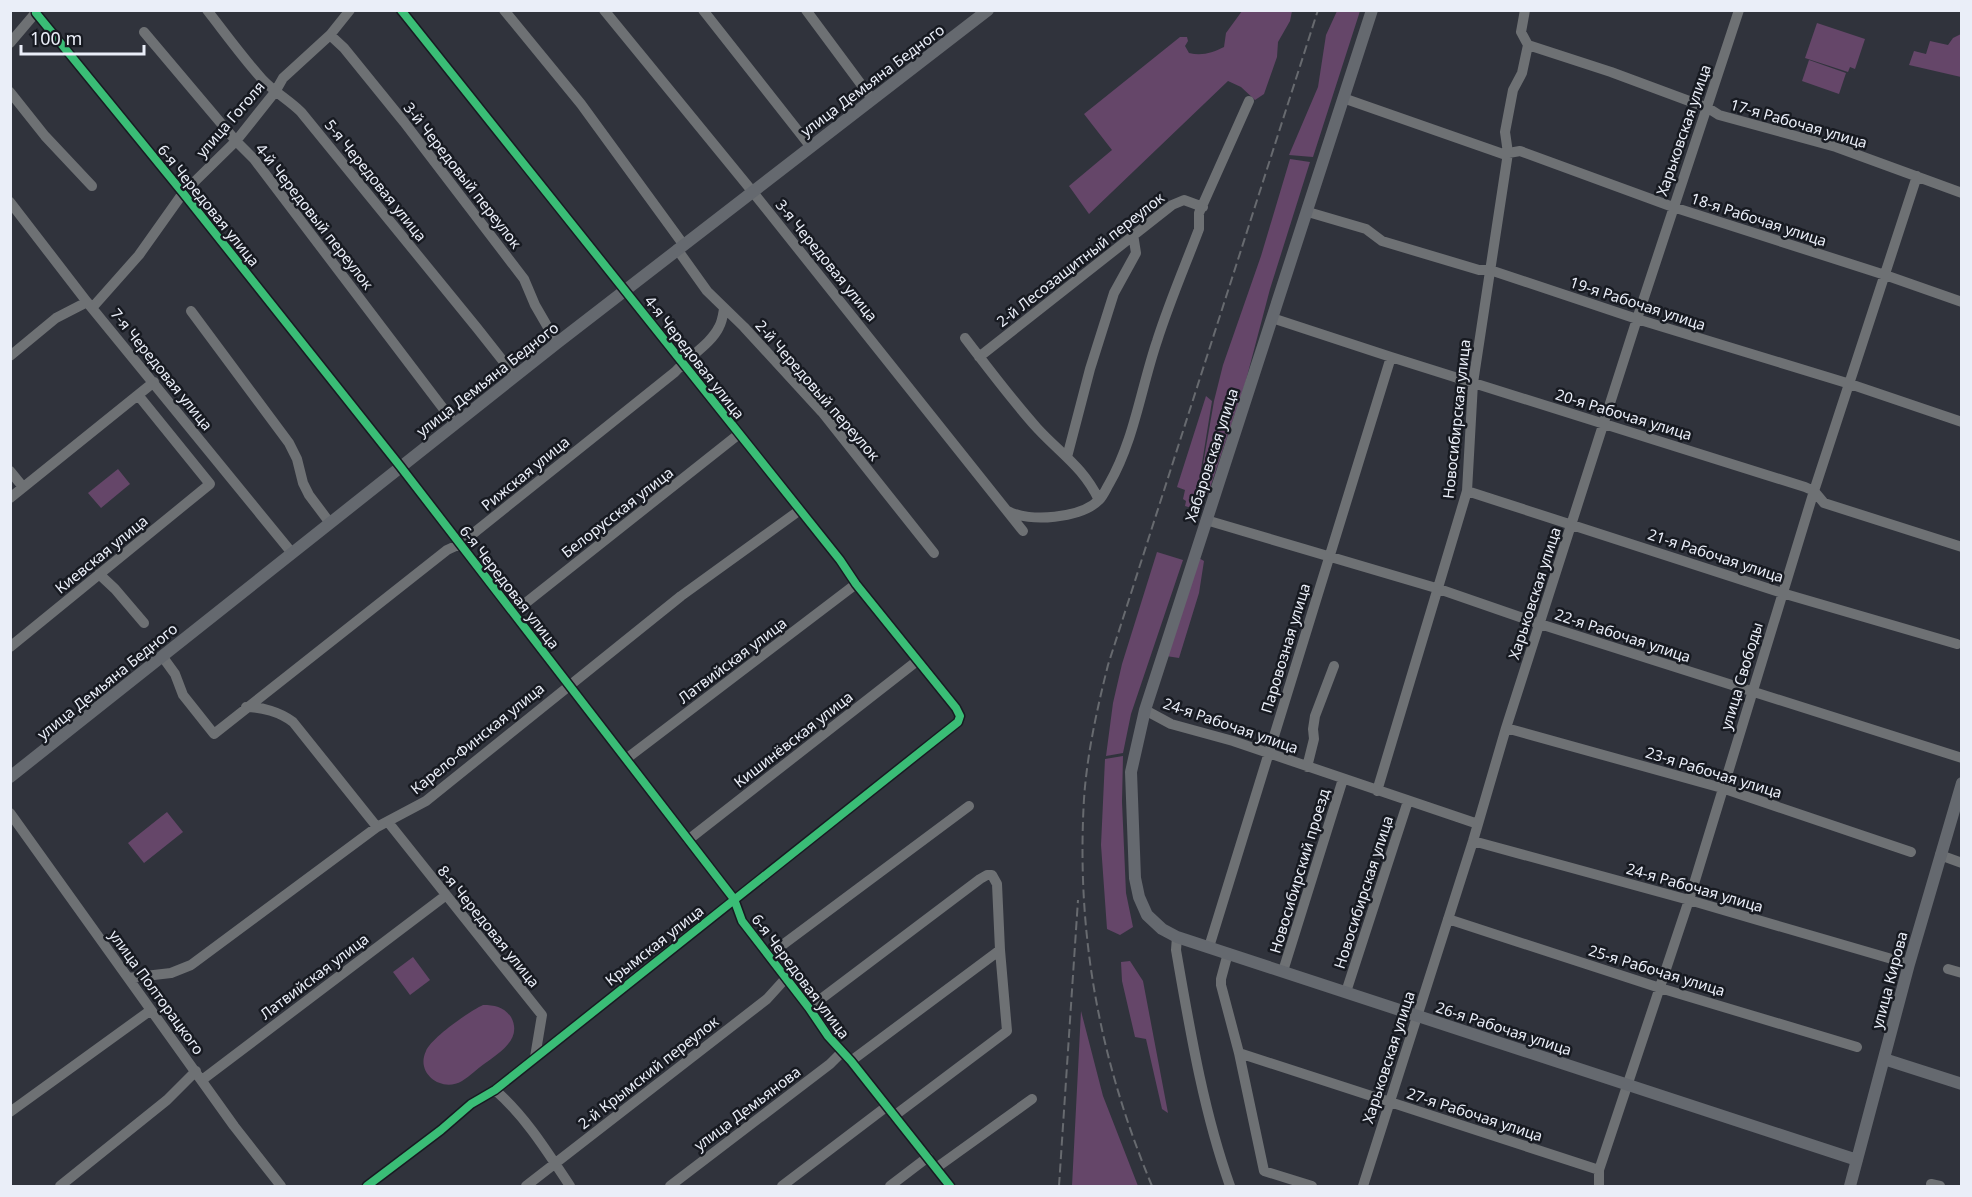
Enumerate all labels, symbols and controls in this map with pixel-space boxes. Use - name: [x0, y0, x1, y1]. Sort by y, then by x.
- scale bar: [21, 18, 144, 56]
- street label: улица Демьяна Бедного: [796, 19, 948, 141]
- text: 100 m: [30, 26, 82, 50]
- street label: Харьковская улица: [1651, 62, 1715, 198]
- street label: улица Гоголя: [191, 77, 269, 161]
- street label: 17-я Рабочая улица: [1728, 94, 1870, 152]
- street label: 3-й Чередовый переулок: [400, 98, 526, 252]
- street label: 5-я Чередовая улица: [321, 115, 431, 245]
- street label: 4-й Чередовый переулок: [252, 139, 378, 293]
- street label: 6-я Чередовая улица: [154, 140, 264, 270]
- street label: 2-й Лесозащитный переулок: [992, 187, 1168, 331]
- street label: 18-я Рабочая улица: [1689, 188, 1829, 250]
- street label: 3-я Чередовая улица: [772, 195, 882, 325]
- street label: 19-я Рабочая улица: [1568, 272, 1708, 334]
- street label: 4-я Чередовая улица: [640, 291, 750, 423]
- street label: 7-я Чередовая улица: [107, 304, 217, 434]
- street label: 2-й Чередовый переулок: [751, 315, 885, 465]
- street label: улица Демьяна Бедного: [412, 317, 562, 441]
- street label: Новосибирская улица: [1438, 338, 1474, 500]
- street label: 20-я Рабочая улица: [1553, 384, 1695, 444]
- street label: Хабаровская улица: [1180, 386, 1242, 524]
- street label: Рижская улица: [477, 431, 573, 515]
- street label: Белорусская улица: [557, 462, 677, 562]
- street label: Киевская улица: [50, 510, 152, 598]
- street label: 6-я Чередовая улица: [455, 521, 565, 653]
- street label: Харьковская улица: [1503, 524, 1565, 662]
- street label: 21-я Рабочая улица: [1646, 524, 1786, 586]
- street label: Паровозная улица: [1256, 581, 1314, 715]
- street label: 22-я Рабочая улица: [1553, 604, 1693, 666]
- street label: Латвийская улица: [674, 613, 790, 707]
- street label: улица Демьяна Бедного: [33, 618, 181, 744]
- street label: улица Свободы: [1715, 620, 1767, 732]
- street label: Карело-Финская улица: [406, 678, 548, 798]
- street label: Кишинёвская улица: [729, 686, 857, 792]
- street label: 24-я Рабочая улица: [1161, 693, 1301, 757]
- street label: 23-я Рабочая улица: [1643, 742, 1785, 802]
- street label: Новосибирский проезд: [1264, 786, 1334, 956]
- street label: Новосибирская улица: [1329, 813, 1397, 971]
- street label: 24-я Рабочая улица: [1624, 858, 1766, 916]
- street label: 8-я Чередовая улица: [434, 861, 544, 991]
- street label: Крымская улица: [601, 900, 707, 990]
- street label: 6-я Чередовая улица: [747, 909, 855, 1043]
- street label: улица Полторацкого: [105, 926, 209, 1058]
- street label: Латвийская улица: [256, 929, 372, 1023]
- street label: улица Кирова: [1866, 929, 1912, 1031]
- street label: 25-я Рабочая улица: [1586, 940, 1728, 1000]
- street label: Харьковская улица: [1357, 988, 1419, 1126]
- street label: 26-я Рабочая улица: [1434, 997, 1574, 1059]
- street label: 2-й Крымский переулок: [574, 1011, 722, 1133]
- street label: улица Демьянова: [690, 1061, 804, 1155]
- street label: 27-я Рабочая улица: [1405, 1083, 1545, 1145]

